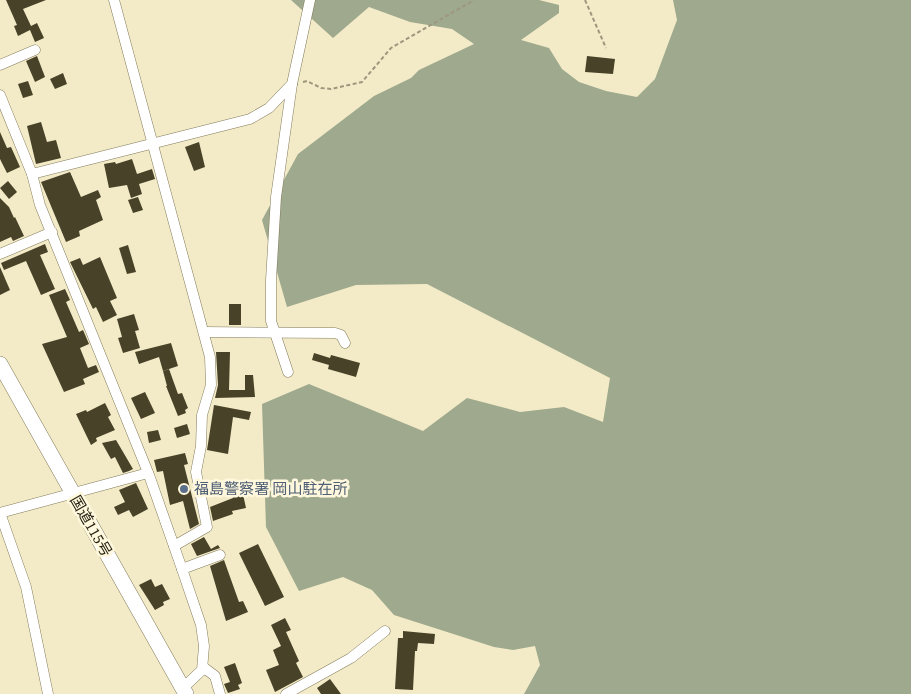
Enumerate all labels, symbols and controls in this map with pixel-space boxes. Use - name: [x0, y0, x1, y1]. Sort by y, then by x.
- place label: 福島警察署 岡山駐在所: [194, 478, 348, 499]
- marker: 福島警察署 岡山駐在所: [178, 483, 190, 495]
- street label: 国道115号: [65, 491, 117, 560]

